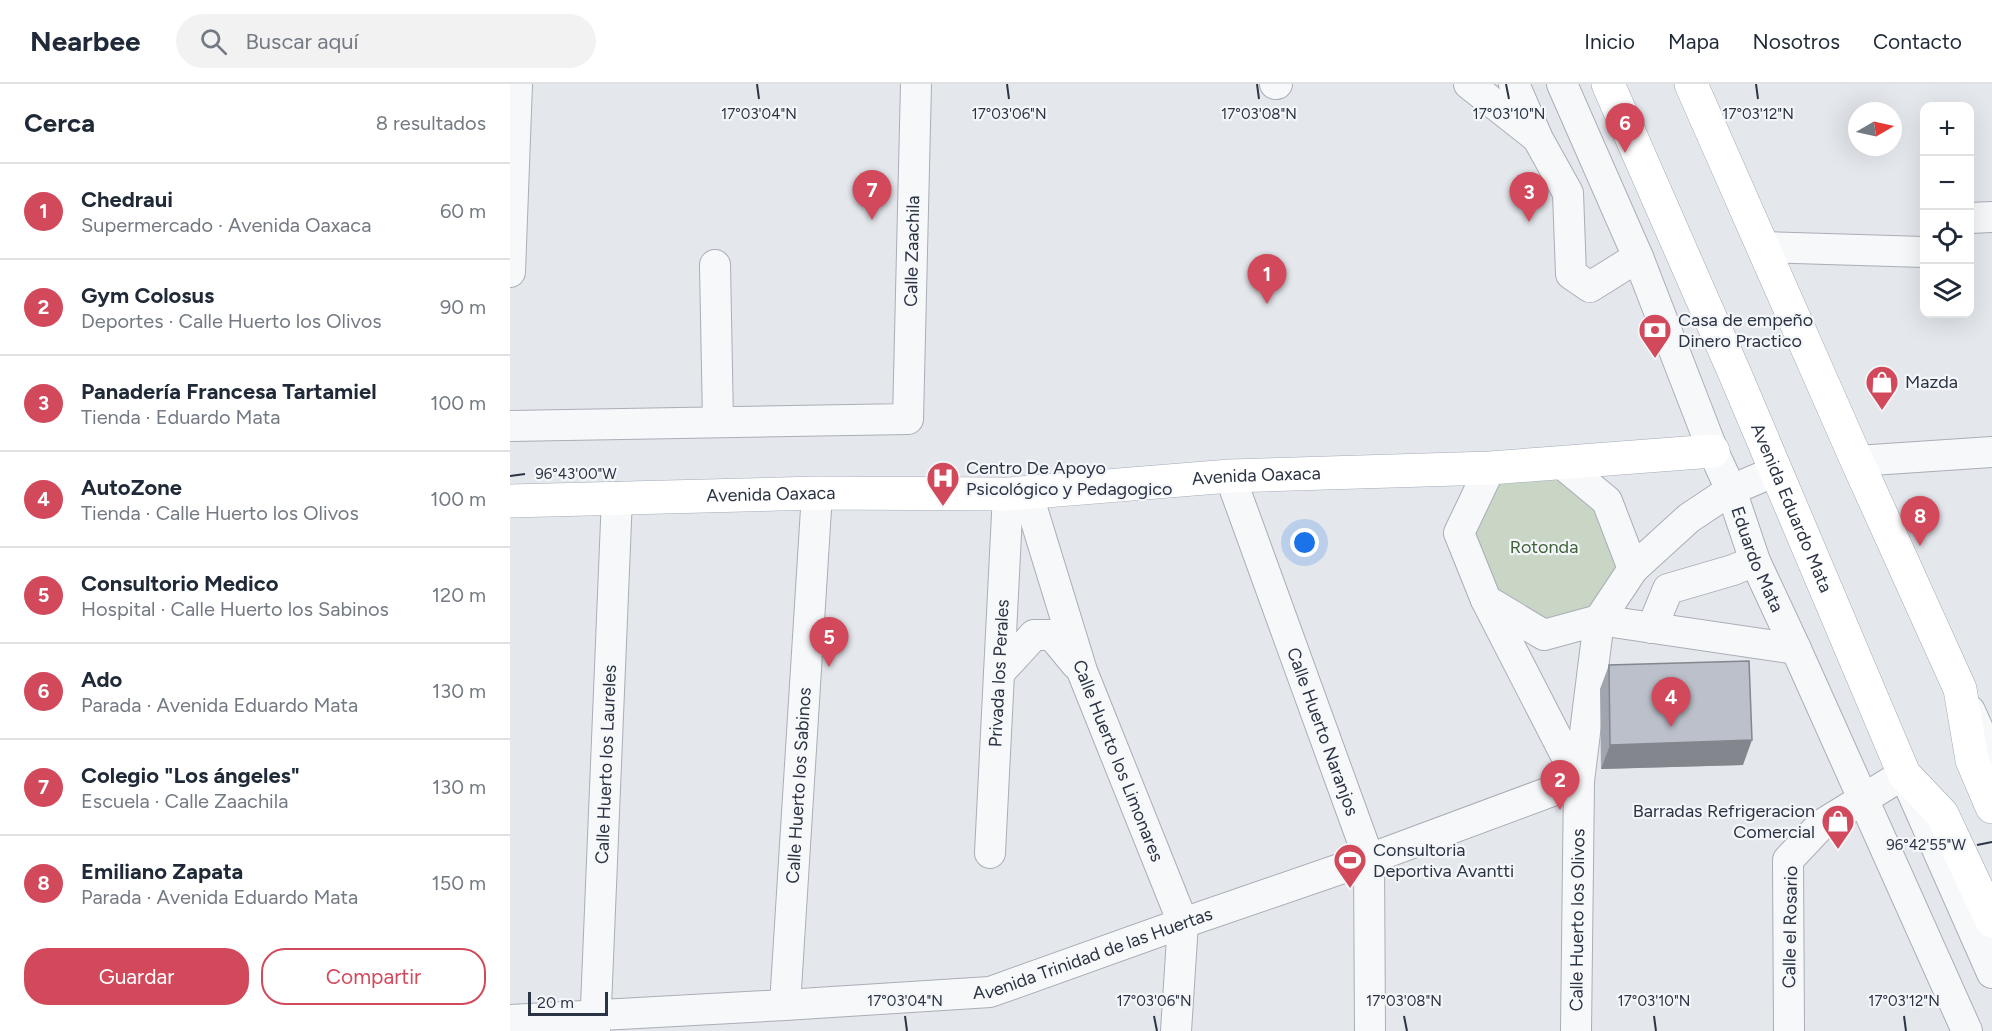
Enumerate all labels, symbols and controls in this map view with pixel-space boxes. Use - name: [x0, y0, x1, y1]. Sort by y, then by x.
- search box: [176, 14, 596, 68]
- text: Nearbee: [30, 24, 140, 58]
- icon: search: [197, 25, 230, 58]
- text: Buscar aquí: [245, 28, 359, 55]
- text: Inicio: [1584, 29, 1635, 54]
- text: Mapa: [1668, 29, 1720, 54]
- text: Nosotros: [1753, 29, 1840, 54]
- text: Contacto: [1873, 29, 1962, 54]
- north arrow: [1848, 102, 1902, 156]
- map controls: [1920, 102, 1974, 318]
- button: +: [1920, 102, 1974, 156]
- pin: 6: [1606, 104, 1644, 153]
- text: 17°03'04"N: [721, 105, 797, 123]
- text: 17°03'06"N: [971, 105, 1047, 123]
- text: 17°03'08"N: [1221, 105, 1297, 123]
- text: 17°03'10"N: [1473, 105, 1545, 123]
- text: 17°03'12"N: [1722, 105, 1794, 123]
- text: Cerca: [24, 107, 95, 139]
- text: 8 resultados: [376, 111, 486, 135]
- button: −: [1920, 156, 1974, 210]
- pin: 7: [852, 170, 892, 220]
- pin: 3: [1510, 172, 1548, 222]
- text: Chedraui: [81, 186, 173, 213]
- street label: Calle Zaachila: [900, 195, 924, 307]
- text: 1: [39, 199, 48, 223]
- text: 60 m: [440, 199, 486, 223]
- button: locate: [1920, 210, 1974, 264]
- text: Supermercado · Avenida Oaxaca: [81, 213, 371, 237]
- pin: 1: [1248, 254, 1287, 304]
- button: layers: [1920, 264, 1974, 318]
- text: Gym Colosus: [81, 282, 214, 309]
- text: 2: [38, 295, 49, 319]
- text: 90 m: [440, 295, 486, 319]
- text: Deportes · Calle Huerto los Olivos: [81, 309, 382, 333]
- place label: Casa de empeño Dinero Practico: [1678, 309, 1813, 352]
- bank icon: Casa de empeño Dinero Practico: [1637, 312, 1673, 359]
- shop icon: Mazda: [1864, 364, 1900, 411]
- place label: Mazda: [1905, 371, 1958, 393]
- text: Panadería Francesa Tartamiel: [81, 378, 377, 405]
- text: 3: [38, 391, 49, 415]
- text: 100 m: [430, 391, 486, 415]
- text: Tienda · Eduardo Mata: [81, 405, 280, 429]
- street label: Avenida Eduardo Mata: [1746, 420, 1836, 596]
- place label: Centro De Apoyo Psicológico y Pedagogico: [966, 457, 1173, 500]
- hospital icon: Centro De Apoyo Psicológico y Pedagogico: [925, 460, 961, 507]
- street label: Avenida Oaxaca: [1191, 462, 1321, 490]
- text: 96°43'00"W: [535, 465, 617, 483]
- text: AutoZone: [81, 474, 182, 501]
- street label: Avenida Oaxaca: [706, 482, 836, 507]
- text: 4: [37, 487, 50, 511]
- text: 100 m: [430, 487, 486, 511]
- pin: 8: [1900, 496, 1940, 546]
- text: Tienda · Calle Huerto los Olivos: [81, 501, 359, 525]
- street label: Eduardo Mata: [1727, 504, 1789, 616]
- your location: [1290, 528, 1319, 557]
- park label: Rotonda: [1510, 536, 1578, 558]
- text: Consultorio Medico: [81, 570, 279, 597]
- text: 5: [38, 583, 49, 607]
- text: 120 m: [432, 583, 486, 607]
- text: Hospital · Calle Huerto los Sabinos: [81, 597, 389, 621]
- street label: Privada los Perales: [984, 599, 1014, 748]
- pin: 5: [810, 618, 848, 667]
- street label: Calle Huerto Naranjos: [1282, 644, 1363, 819]
- street label: Calle Huerto los Limonares: [1068, 657, 1168, 865]
- street label: Calle Huerto los Laureles: [591, 664, 621, 864]
- text: Ado: [81, 666, 122, 693]
- pin: 4: [1652, 678, 1690, 727]
- text: 6: [38, 679, 49, 703]
- text: 130 m: [432, 679, 486, 703]
- street label: Calle Huerto los Sabinos: [782, 687, 816, 884]
- text: Parada · Avenida Eduardo Mata: [81, 693, 358, 717]
- pin: 2: [1540, 760, 1580, 810]
- text: Colegio "Los ángeles": [81, 762, 300, 789]
- text: 7: [38, 775, 49, 799]
- text: 130 m: [432, 775, 486, 799]
- text: Escuela · Calle Zaachila: [81, 789, 288, 813]
- place label: Barradas Refrigeracion Comercial: [1633, 800, 1815, 843]
- shop icon: Barradas Refrigeracion Comercial: [1820, 803, 1856, 850]
- street label: Calle Huerto los Olivos: [1565, 828, 1589, 1012]
- text: 96°42'55"W: [1886, 836, 1966, 854]
- place label: Consultoria Deportiva Avantti: [1373, 839, 1514, 882]
- sports icon: Consultoria Deportiva Avantti: [1332, 842, 1368, 889]
- text: Emiliano Zapata: [81, 858, 243, 885]
- street label: Calle el Rosario: [1778, 866, 1802, 988]
- text: 8: [37, 871, 50, 895]
- text: 150 m: [431, 871, 486, 895]
- text: Parada · Avenida Eduardo Mata: [81, 885, 358, 909]
- street label: Avenida Trinidad de las Huertas: [972, 903, 1215, 1004]
- button: Guardar: [24, 948, 249, 1005]
- button: Compartir: [261, 948, 486, 1005]
- scale bar: [528, 989, 608, 1016]
- text: 17°03'04"N: [867, 992, 943, 1010]
- text: 17°03'06"N: [1116, 992, 1192, 1010]
- text: 17°03'08"N: [1366, 992, 1442, 1010]
- text: 17°03'10"N: [1618, 992, 1690, 1010]
- text: 17°03'12"N: [1868, 992, 1940, 1010]
- text: 20 m: [537, 993, 574, 1012]

